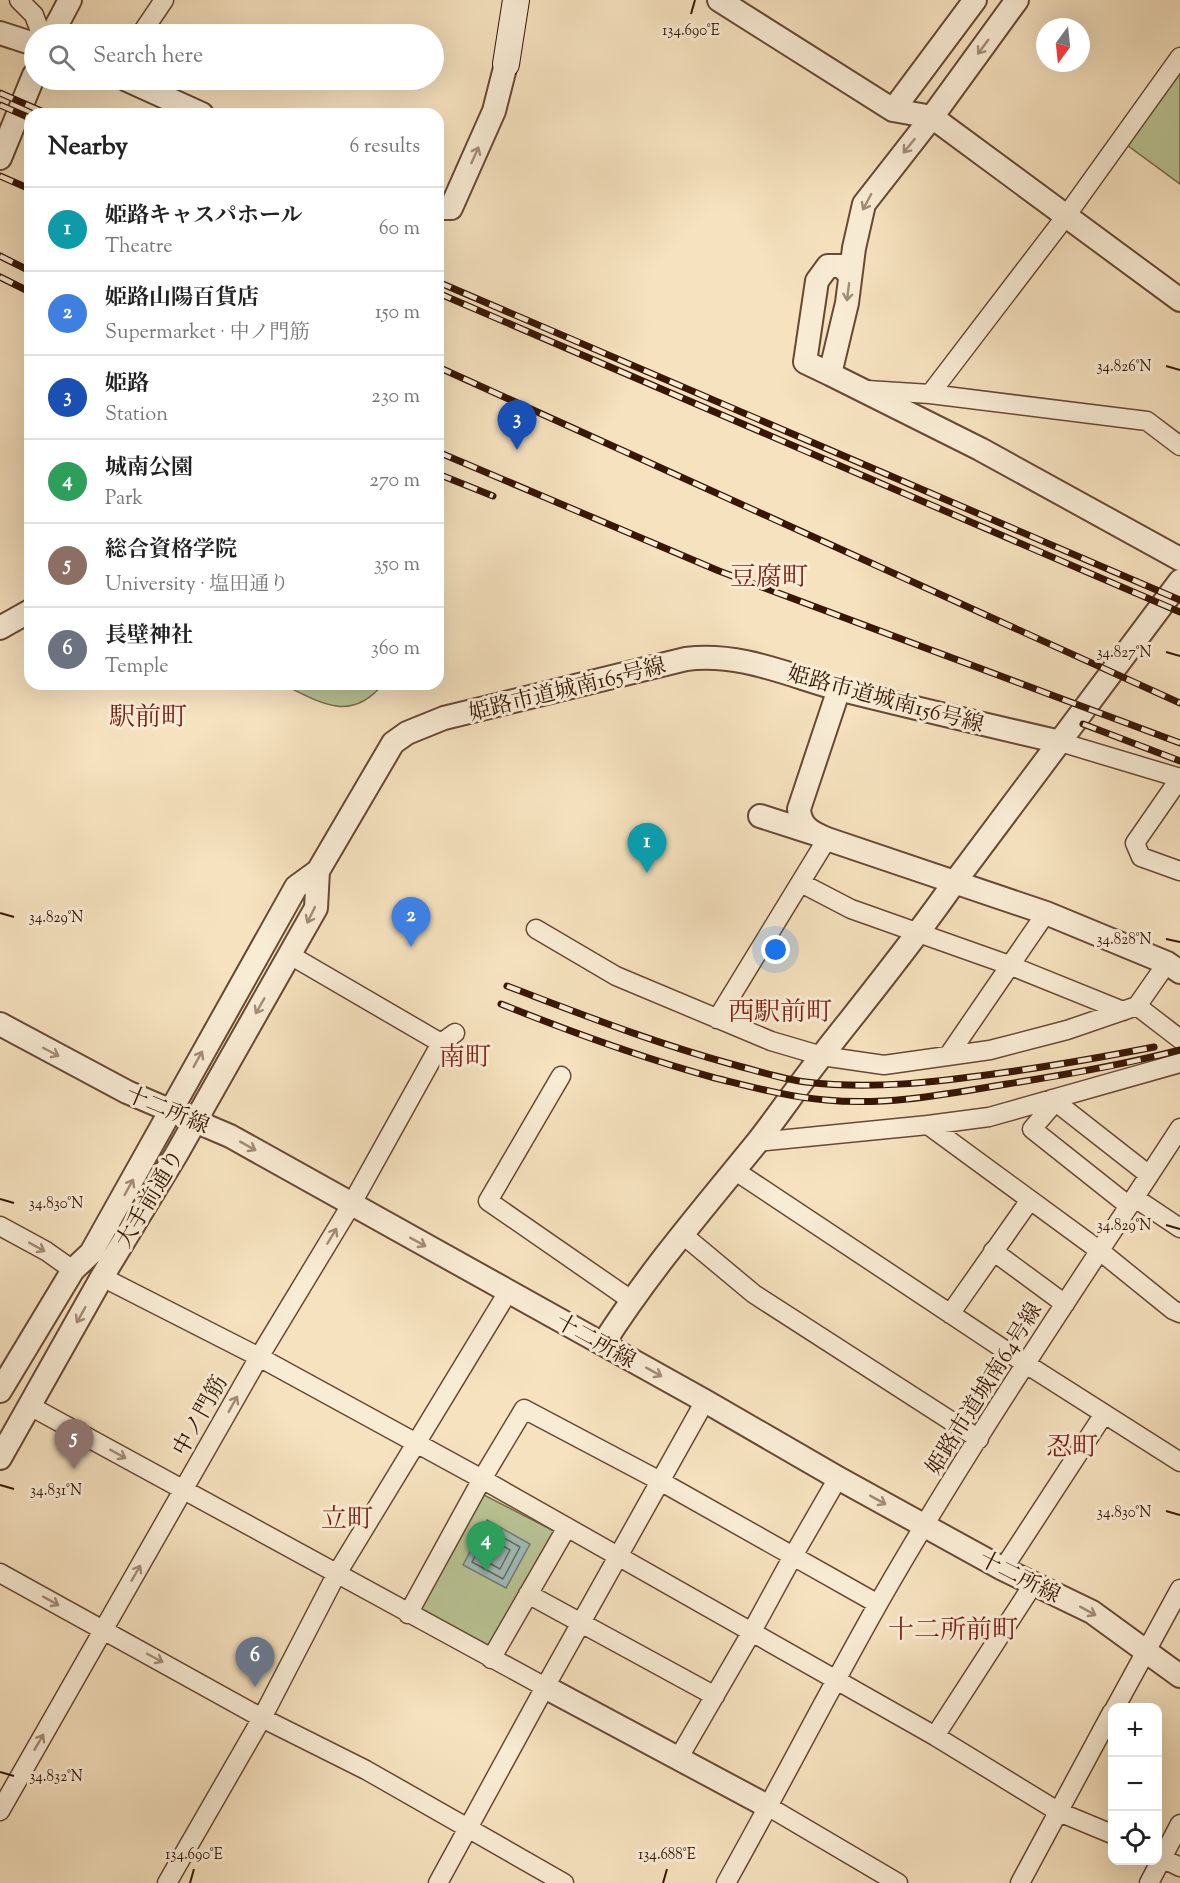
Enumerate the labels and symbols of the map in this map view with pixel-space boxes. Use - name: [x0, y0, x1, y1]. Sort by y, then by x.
- north arrow: [1036, 18, 1090, 72]
- text: 134.690°E: [662, 21, 720, 42]
- one-way arrow: [976, 39, 989, 55]
- one-way arrow: [902, 138, 915, 154]
- one-way arrow: [470, 146, 481, 164]
- one-way arrow: [861, 193, 872, 211]
- one-way arrow: [842, 282, 853, 302]
- text: 34.826°N: [1096, 357, 1152, 378]
- pin: 3: [498, 400, 536, 450]
- district label: 豆腐町: [730, 560, 808, 597]
- text: 34.827°N: [1096, 643, 1152, 664]
- street label: 姫路市道城南165号線: [466, 651, 670, 731]
- street label: 姫路市道城南156号線: [784, 659, 987, 742]
- district label: 駅前町: [109, 700, 187, 737]
- pin: 1: [628, 824, 666, 873]
- pin: 2: [392, 898, 430, 947]
- one-way arrow: [305, 906, 317, 924]
- text: 34.829°N: [29, 908, 83, 929]
- text: 34.828°N: [1096, 930, 1152, 951]
- your location: [761, 935, 790, 964]
- district label: 西駅前町: [728, 995, 832, 1032]
- one-way arrow: [254, 997, 266, 1014]
- district label: 南町: [439, 1040, 491, 1077]
- one-way arrow: [42, 1047, 60, 1058]
- one-way arrow: [193, 1051, 205, 1068]
- street label: 十二所線: [120, 1080, 214, 1144]
- one-way arrow: [238, 1141, 256, 1152]
- street label: 大手前通り: [110, 1144, 194, 1255]
- one-way arrow: [124, 1178, 135, 1196]
- text: 34.830°N: [29, 1194, 83, 1215]
- text: 34.829°N: [1097, 1216, 1151, 1237]
- one-way arrow: [327, 1228, 339, 1245]
- one-way arrow: [409, 1236, 426, 1248]
- one-way arrow: [28, 1241, 45, 1253]
- street label: 姫路市道城南64号線: [920, 1297, 1051, 1482]
- one-way arrow: [74, 1306, 86, 1323]
- street label: 十二所線: [548, 1307, 641, 1378]
- one-way arrow: [645, 1366, 662, 1378]
- street label: 中ノ門筋: [166, 1370, 237, 1463]
- one-way arrow: [228, 1395, 239, 1413]
- pin: 5: [54, 1420, 94, 1469]
- district label: 忍町: [1046, 1430, 1098, 1467]
- one-way arrow: [109, 1448, 126, 1460]
- text: 34.831°N: [30, 1481, 82, 1502]
- one-way arrow: [869, 1494, 886, 1506]
- district label: 立町: [321, 1502, 373, 1539]
- text: 34.830°N: [1097, 1503, 1151, 1524]
- pin: 4: [466, 1522, 506, 1571]
- street label: 十二所線: [972, 1544, 1065, 1613]
- one-way arrow: [131, 1565, 143, 1582]
- one-way arrow: [42, 1595, 59, 1607]
- one-way arrow: [1079, 1605, 1096, 1617]
- district label: 十二所前町: [888, 1613, 1018, 1650]
- pin: 6: [236, 1638, 274, 1687]
- one-way arrow: [145, 1653, 163, 1664]
- one-way arrow: [34, 1734, 46, 1751]
- text: 34.832°N: [29, 1767, 83, 1788]
- text: 134.690°E: [165, 1845, 223, 1866]
- text: 134.688°E: [638, 1845, 696, 1866]

